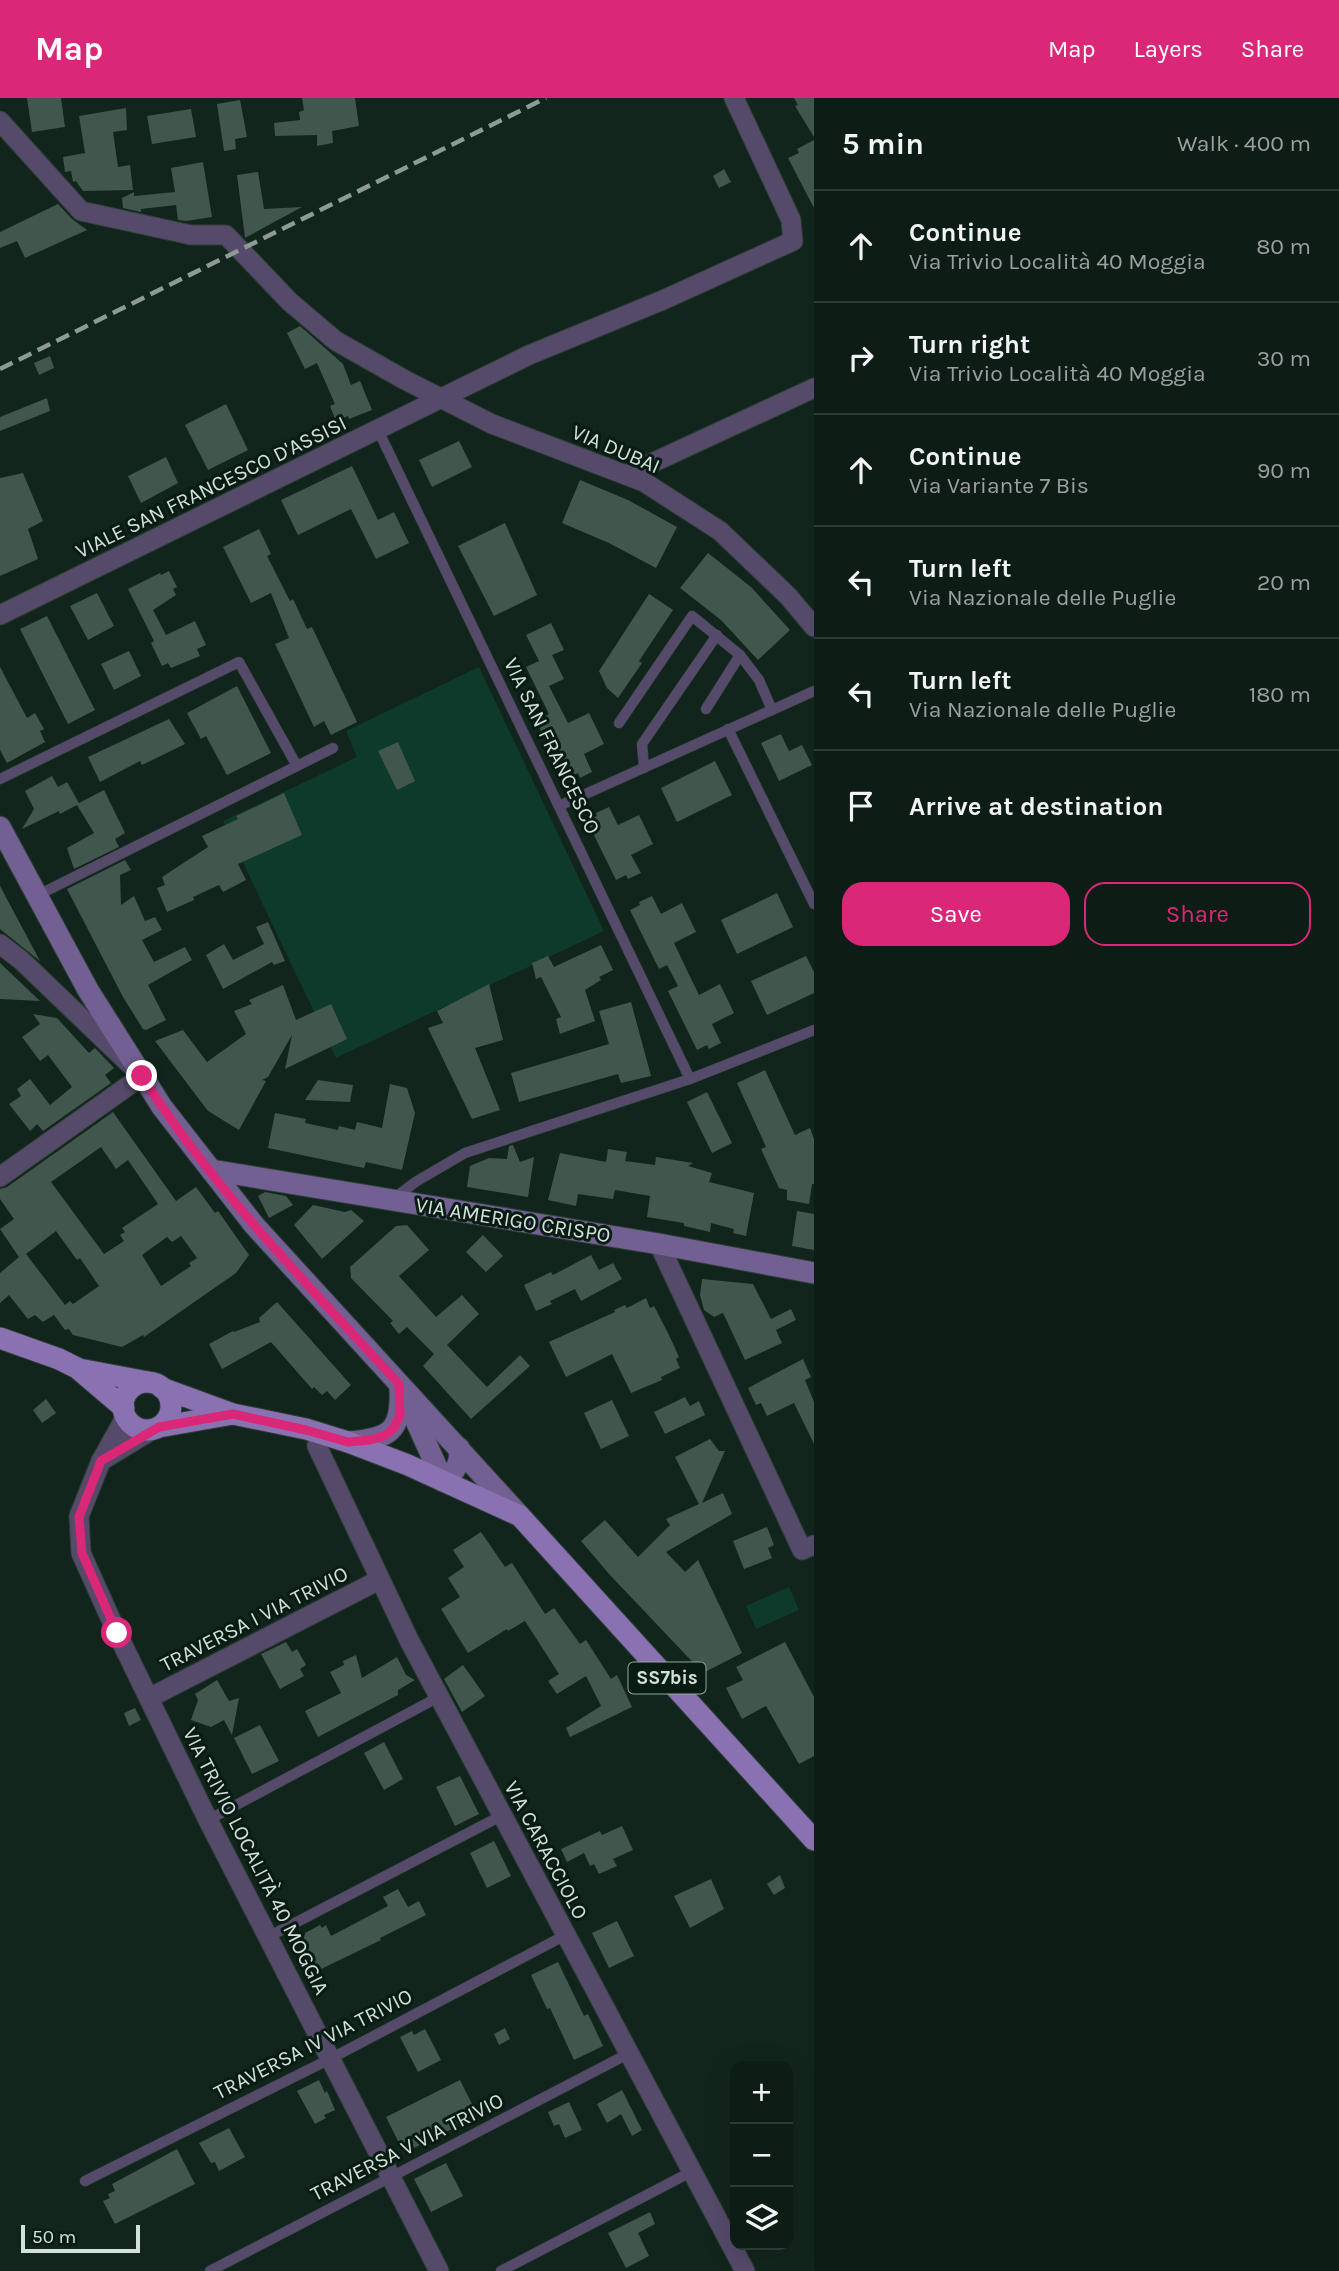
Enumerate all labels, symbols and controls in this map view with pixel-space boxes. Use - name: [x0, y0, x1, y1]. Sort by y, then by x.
- text: Map: [35, 30, 103, 68]
- text: Map: [1048, 35, 1096, 63]
- text: Layers: [1134, 35, 1203, 63]
- text: Share: [1241, 35, 1304, 63]
- text: 5 min: [842, 126, 924, 162]
- text: Walk · 400 m: [1177, 130, 1311, 157]
- text: Continue: [909, 217, 1021, 248]
- icon: ahead: [842, 227, 880, 265]
- text: 80 m: [1256, 233, 1311, 260]
- text: Via Trivio Località 40 Moggia: [909, 248, 1206, 275]
- text: Turn right: [909, 329, 1030, 360]
- icon: right: [842, 339, 880, 377]
- text: 30 m: [1257, 345, 1311, 372]
- text: Via Trivio Località 40 Moggia: [909, 360, 1206, 387]
- street label: VIALE SAN FRANCESCO D'ASSISI: [72, 411, 350, 563]
- street label: VIA DUBAI: [568, 420, 664, 478]
- text: Continue: [909, 441, 1021, 472]
- icon: ahead: [842, 451, 880, 489]
- text: 90 m: [1257, 457, 1311, 484]
- text: Via Variante 7 Bis: [909, 472, 1089, 499]
- text: Turn left: [909, 553, 1011, 584]
- icon: left: [842, 563, 880, 601]
- text: 20 m: [1257, 569, 1311, 596]
- text: Via Nazionale delle Puglie: [909, 584, 1176, 611]
- street label: VIA SAN FRANCESCO: [499, 654, 605, 838]
- text: Turn left: [909, 665, 1011, 696]
- icon: left: [842, 675, 880, 713]
- text: 180 m: [1249, 681, 1311, 708]
- text: Via Nazionale delle Puglie: [909, 696, 1176, 723]
- icon: arrive: [842, 787, 880, 825]
- text: Arrive at destination: [909, 791, 1163, 822]
- button: Save: [842, 882, 1070, 946]
- button: Share: [1084, 882, 1311, 946]
- route end: [126, 1060, 157, 1091]
- street label: VIA AMERIGO CRISPO: [414, 1193, 612, 1247]
- street label: TRAVERSA I VIA TRIVIO: [156, 1561, 352, 1677]
- route start: [101, 1617, 132, 1648]
- road number: SS7bis: [628, 1662, 706, 1694]
- street label: VIA TRIVIO LOCALITÀ 40 MOGGIA: [178, 1723, 334, 1999]
- street label: VIA CARACCIOLO: [499, 1777, 593, 1923]
- street label: TRAVERSA IV VIA TRIVIO: [210, 1984, 416, 2104]
- map controls: [730, 2061, 793, 2250]
- button: +: [730, 2061, 793, 2124]
- street label: TRAVERSA V VIA TRIVIO: [307, 2088, 507, 2206]
- button: −: [730, 2124, 793, 2187]
- button: layers: [730, 2187, 793, 2250]
- scale bar: [21, 2222, 140, 2254]
- text: 50 m: [32, 2226, 76, 2248]

